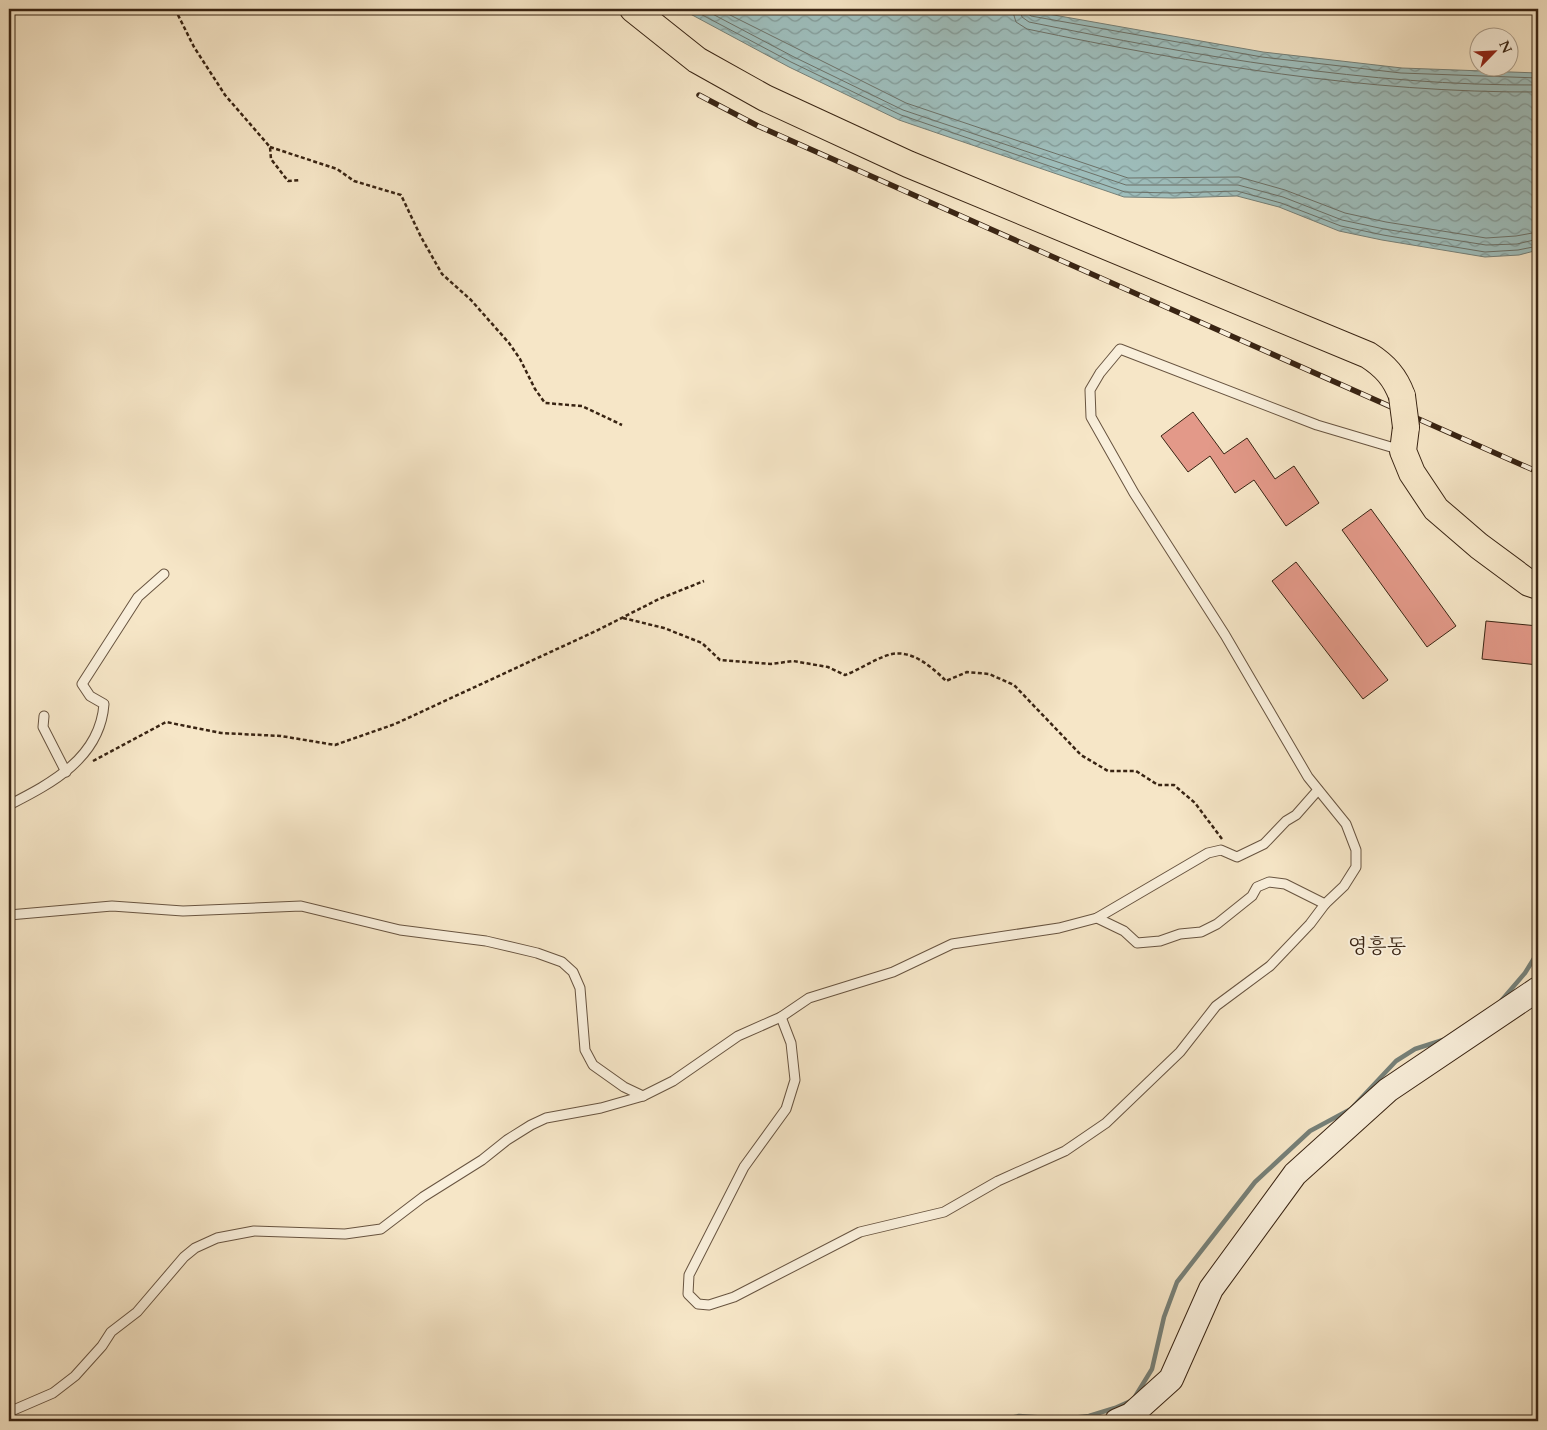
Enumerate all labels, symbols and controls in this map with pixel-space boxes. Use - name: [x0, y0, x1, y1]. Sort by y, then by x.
- north arrow: [1470, 28, 1520, 78]
- text: N: [1494, 37, 1517, 56]
- district label: 영흥동: [1348, 933, 1406, 960]

